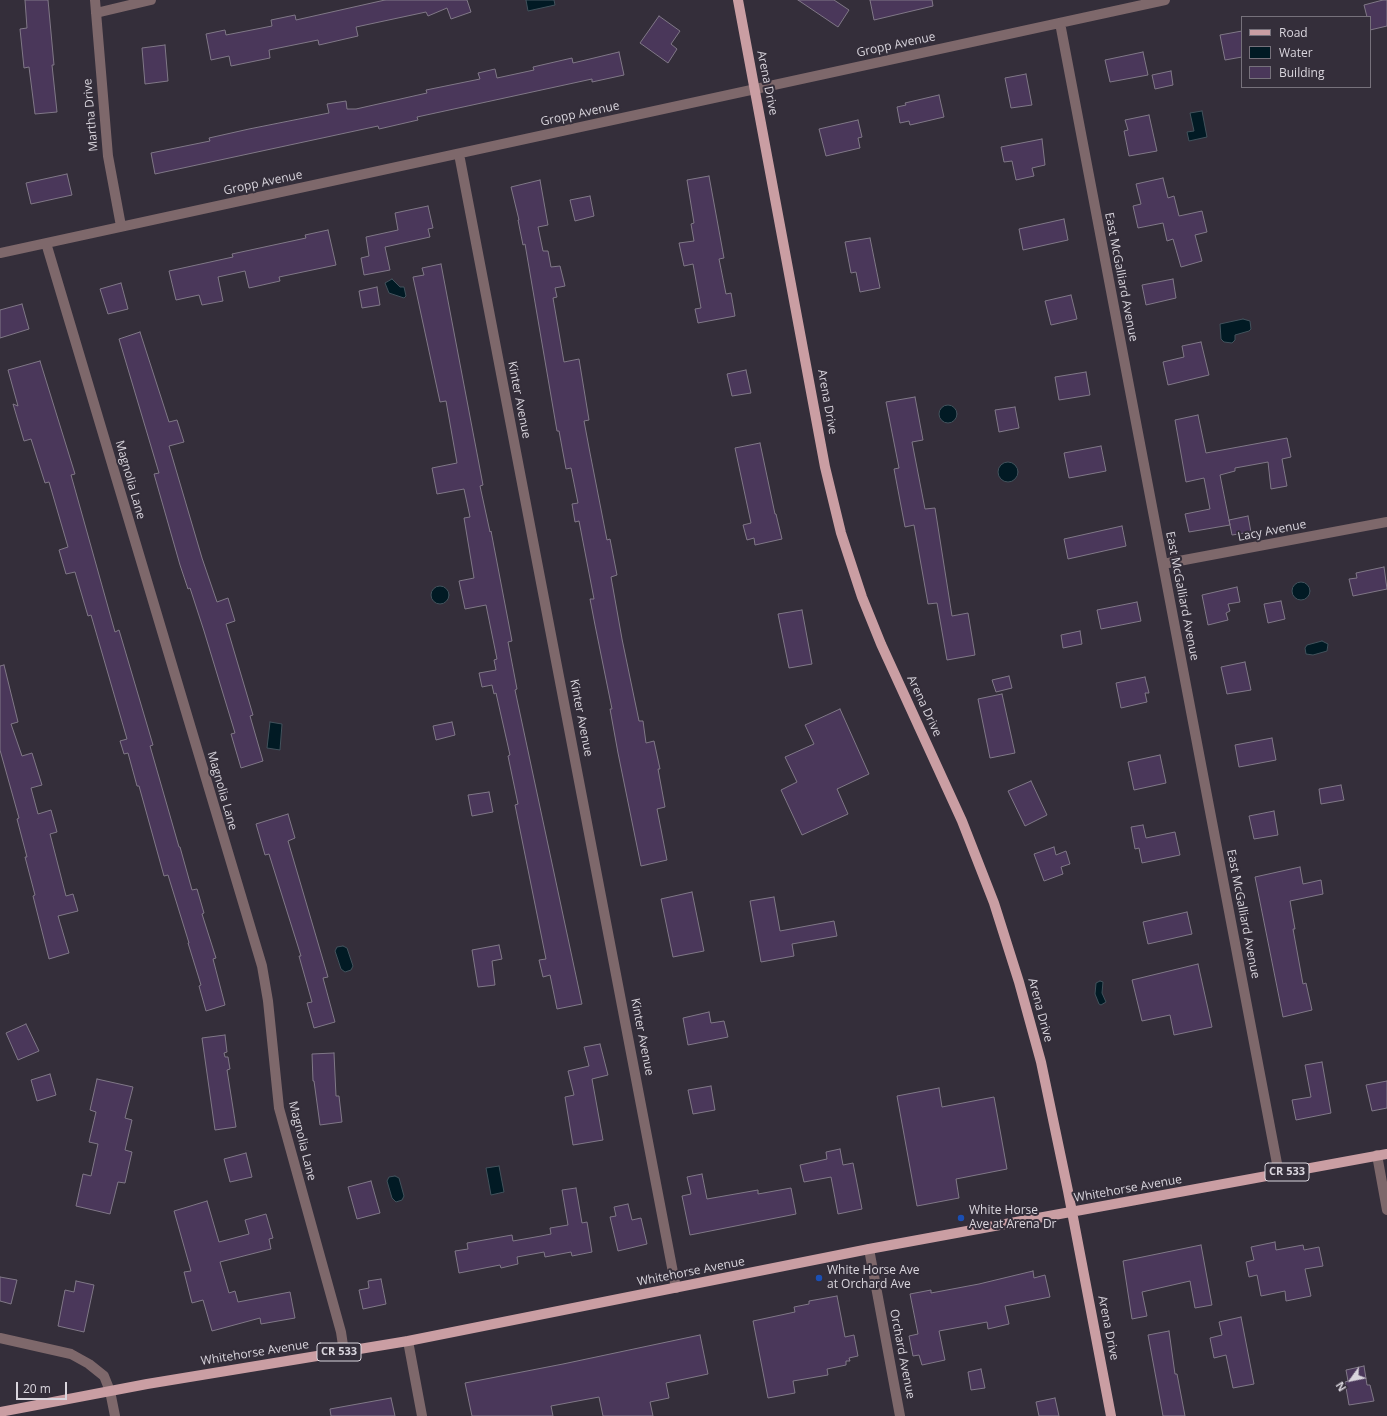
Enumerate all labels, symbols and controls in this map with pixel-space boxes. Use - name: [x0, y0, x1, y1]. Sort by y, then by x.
- legend: [1241, 16, 1371, 88]
- text: Road: [1279, 24, 1308, 41]
- street label: Gropp Avenue: [855, 30, 937, 60]
- text: Water: [1279, 44, 1313, 61]
- street label: Arena Drive: [754, 49, 780, 117]
- text: Building: [1279, 64, 1324, 81]
- street label: Martha Drive: [81, 78, 101, 152]
- street label: Gropp Avenue: [539, 99, 621, 129]
- street label: Gropp Avenue: [222, 168, 304, 198]
- street label: East McGalliard Avenue: [1101, 211, 1141, 343]
- street label: Kinter Avenue: [504, 360, 534, 440]
- street label: Arena Drive: [814, 368, 840, 436]
- street label: Magnolia Lane: [112, 439, 148, 521]
- street label: Lacy Avenue: [1236, 517, 1308, 545]
- street label: East McGalliard Avenue: [1162, 530, 1202, 662]
- street label: Arena Drive: [904, 673, 944, 739]
- street label: Kinter Avenue: [566, 678, 596, 758]
- street label: Magnolia Lane: [204, 750, 240, 832]
- street label: East McGalliard Avenue: [1223, 848, 1263, 980]
- street label: Arena Drive: [1025, 976, 1055, 1044]
- street label: Kinter Avenue: [627, 997, 657, 1077]
- street label: Magnolia Lane: [285, 1100, 319, 1182]
- road number: CR 533: [1265, 1163, 1309, 1181]
- street label: Whitehorse Avenue: [1073, 1172, 1183, 1206]
- place label: White Horse Ave at Arena Dr: [969, 1204, 1056, 1232]
- marker: White Horse Ave at Arena Dr: [956, 1213, 966, 1223]
- street label: Whitehorse Avenue: [636, 1255, 746, 1289]
- place label: White Horse Ave at Orchard Ave: [827, 1264, 919, 1292]
- marker: White Horse Ave at Orchard Ave: [814, 1273, 824, 1283]
- street label: Arena Drive: [1095, 1294, 1121, 1362]
- street label: Orchard Avenue: [886, 1308, 918, 1400]
- street label: Whitehorse Avenue: [200, 1337, 310, 1369]
- road number: CR 533: [317, 1343, 361, 1361]
- north arrow: [1331, 1360, 1371, 1400]
- scale bar: [18, 1374, 69, 1400]
- text: N: [1332, 1379, 1349, 1395]
- text: 20 m: [23, 1380, 51, 1397]

